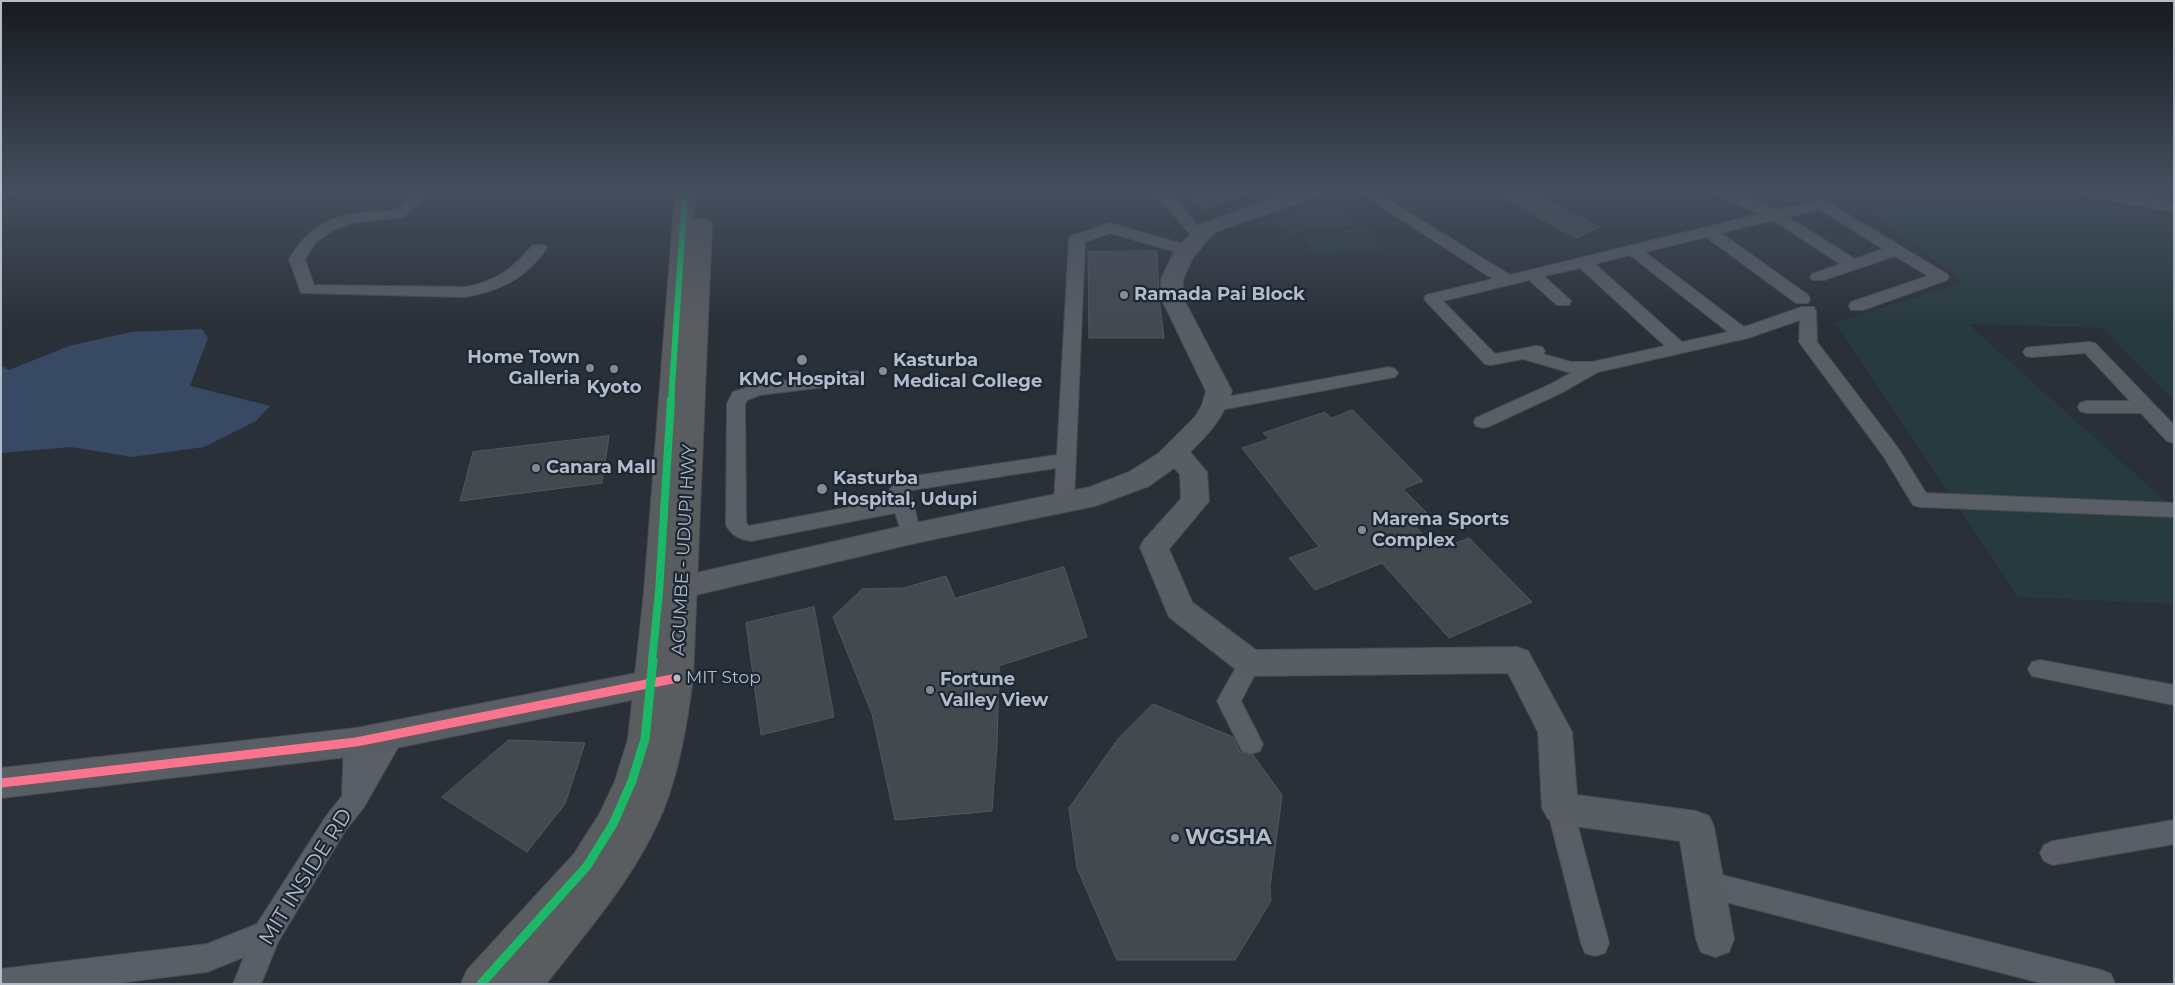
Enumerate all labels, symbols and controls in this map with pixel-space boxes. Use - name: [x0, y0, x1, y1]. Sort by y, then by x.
- place label: Ramada Pai Block: [1134, 284, 1305, 306]
- marker: Ramada Pai Block: [1118, 289, 1130, 301]
- place label: Home Town Galleria: [467, 347, 580, 389]
- place label: Kasturba Medical College: [893, 350, 1042, 392]
- marker: KMC Hospital: [795, 353, 809, 367]
- marker: Home Town Galleria: [584, 362, 596, 374]
- marker: Kyoto: [608, 363, 620, 375]
- marker: Kasturba Medical College: [877, 365, 889, 377]
- place label: KMC Hospital: [739, 369, 865, 391]
- place label: Kyoto: [587, 377, 641, 399]
- street label: AGUMBE - UDUPI HWY: [668, 444, 700, 656]
- place label: Canara Mall: [546, 457, 656, 479]
- marker: Canara Mall: [530, 462, 542, 474]
- place label: Kasturba Hospital, Udupi: [833, 468, 977, 510]
- marker: Kasturba Hospital, Udupi: [815, 482, 829, 496]
- place label: Marena Sports Complex: [1372, 509, 1509, 552]
- marker: Marena Sports Complex: [1356, 524, 1368, 536]
- place label: MIT Stop: [686, 668, 761, 688]
- place label: Fortune Valley View: [940, 669, 1048, 712]
- marker: MIT Stop: [672, 673, 682, 683]
- marker: Fortune Valley View: [924, 684, 936, 696]
- street label: MIT INSIDE RD: [254, 804, 358, 950]
- place label: WGSHA: [1185, 825, 1272, 851]
- marker: WGSHA: [1169, 832, 1181, 844]

